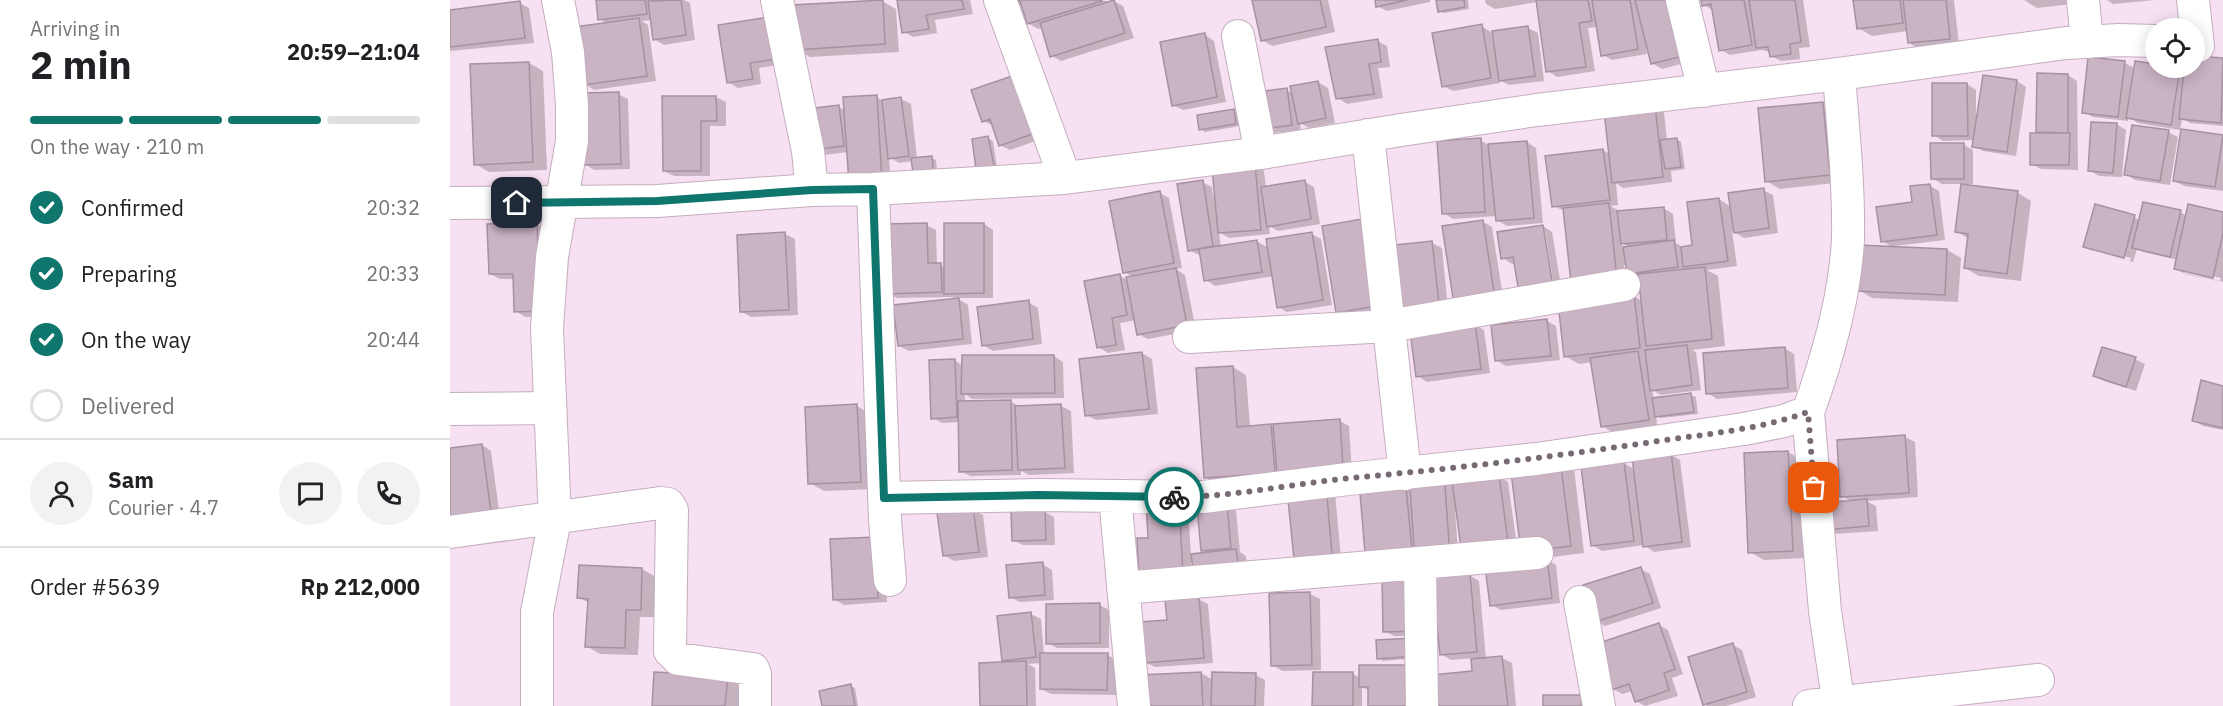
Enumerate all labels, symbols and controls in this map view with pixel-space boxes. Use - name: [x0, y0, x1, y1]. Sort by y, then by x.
- text: Arriving in: [30, 15, 120, 42]
- map controls: [2145, 18, 2205, 78]
- button: locate: [2145, 18, 2205, 78]
- text: 20:59–21:04: [287, 37, 420, 66]
- text: 2 min: [30, 39, 132, 90]
- text: On the way · 210 m: [30, 133, 204, 160]
- pin: [491, 177, 542, 228]
- icon: home: [500, 186, 533, 219]
- icon: check: [30, 191, 63, 224]
- text: Confirmed: [81, 193, 184, 222]
- text: 20:32: [366, 194, 420, 221]
- icon: check: [30, 257, 63, 290]
- text: Preparing: [81, 259, 176, 288]
- text: 20:33: [366, 260, 420, 287]
- icon: check: [30, 323, 63, 356]
- text: On the way: [81, 325, 191, 354]
- text: 20:44: [366, 326, 420, 353]
- text: Delivered: [81, 391, 175, 420]
- button: person: [30, 462, 93, 525]
- button: chat: [279, 462, 342, 525]
- button: phone: [357, 462, 420, 525]
- pin: [1788, 462, 1839, 513]
- text: Sam: [108, 465, 154, 494]
- courier: [1144, 467, 1204, 527]
- icon: bag: [1797, 471, 1830, 504]
- icon: bike: [1158, 481, 1191, 514]
- text: Courier · 4.7: [108, 494, 219, 521]
- text: Order #5639: [30, 572, 160, 601]
- text: Rp 212,000: [301, 572, 420, 601]

